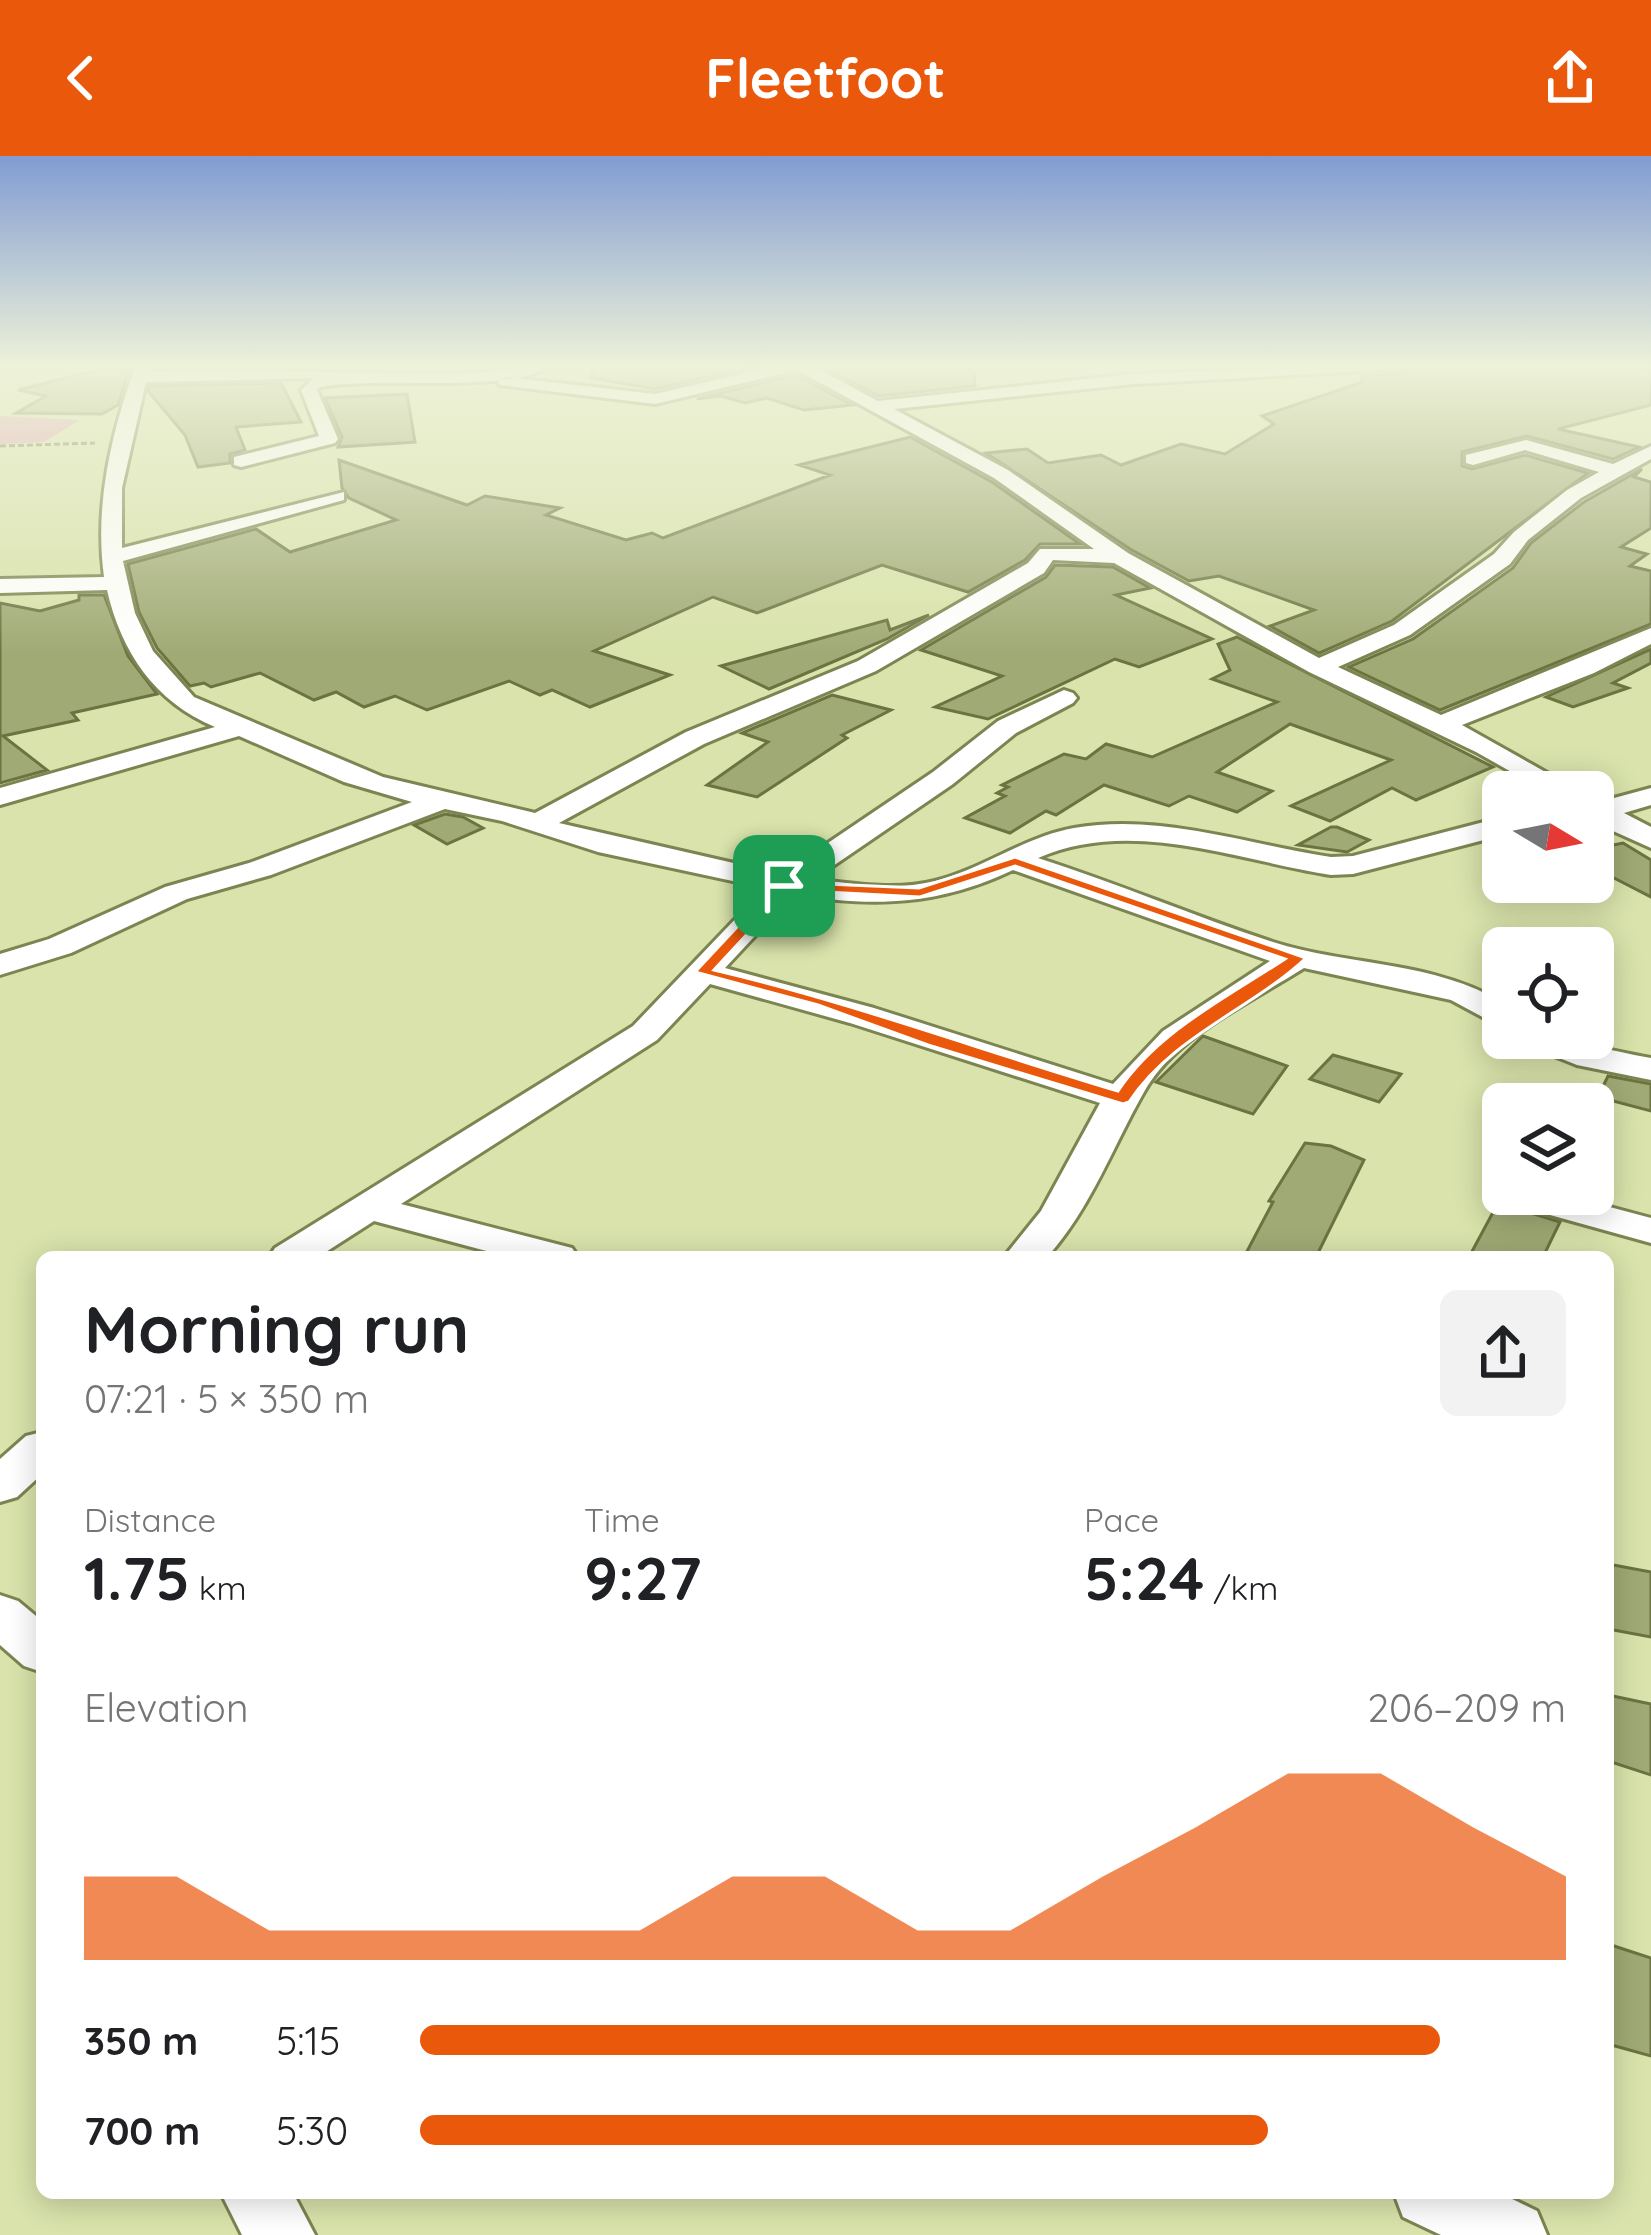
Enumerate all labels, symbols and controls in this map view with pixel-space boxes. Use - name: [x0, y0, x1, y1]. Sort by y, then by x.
- text: Fleetfoot: [705, 44, 946, 112]
- icon: back: [48, 45, 114, 111]
- icon: share: [1537, 45, 1603, 111]
- north arrow: [1482, 771, 1614, 903]
- map controls: [1482, 771, 1614, 1215]
- pin: [733, 835, 835, 937]
- icon: arrive: [751, 853, 817, 919]
- button: locate: [1482, 927, 1614, 1059]
- button: layers: [1482, 1083, 1614, 1215]
- text: Morning run: [84, 1287, 469, 1370]
- button: share: [1440, 1290, 1566, 1416]
- text: 07:21 · 5 × 350 m: [84, 1374, 369, 1423]
- text: Distance: [84, 1499, 216, 1540]
- text: Time: [584, 1499, 660, 1540]
- text: Pace: [1084, 1499, 1159, 1540]
- text: 1.75: [84, 1540, 190, 1615]
- text: 9:27: [584, 1540, 702, 1615]
- text: 5:24: [1084, 1540, 1204, 1615]
- text: km: [190, 1567, 247, 1608]
- text: /km: [1204, 1567, 1278, 1608]
- text: Elevation: [84, 1683, 248, 1732]
- text: 206–209 m: [1368, 1683, 1566, 1732]
- text: 350 m: [84, 2016, 198, 2065]
- text: 5:15: [276, 2016, 340, 2065]
- text: 700 m: [84, 2106, 200, 2155]
- text: 5:30: [276, 2106, 348, 2155]

